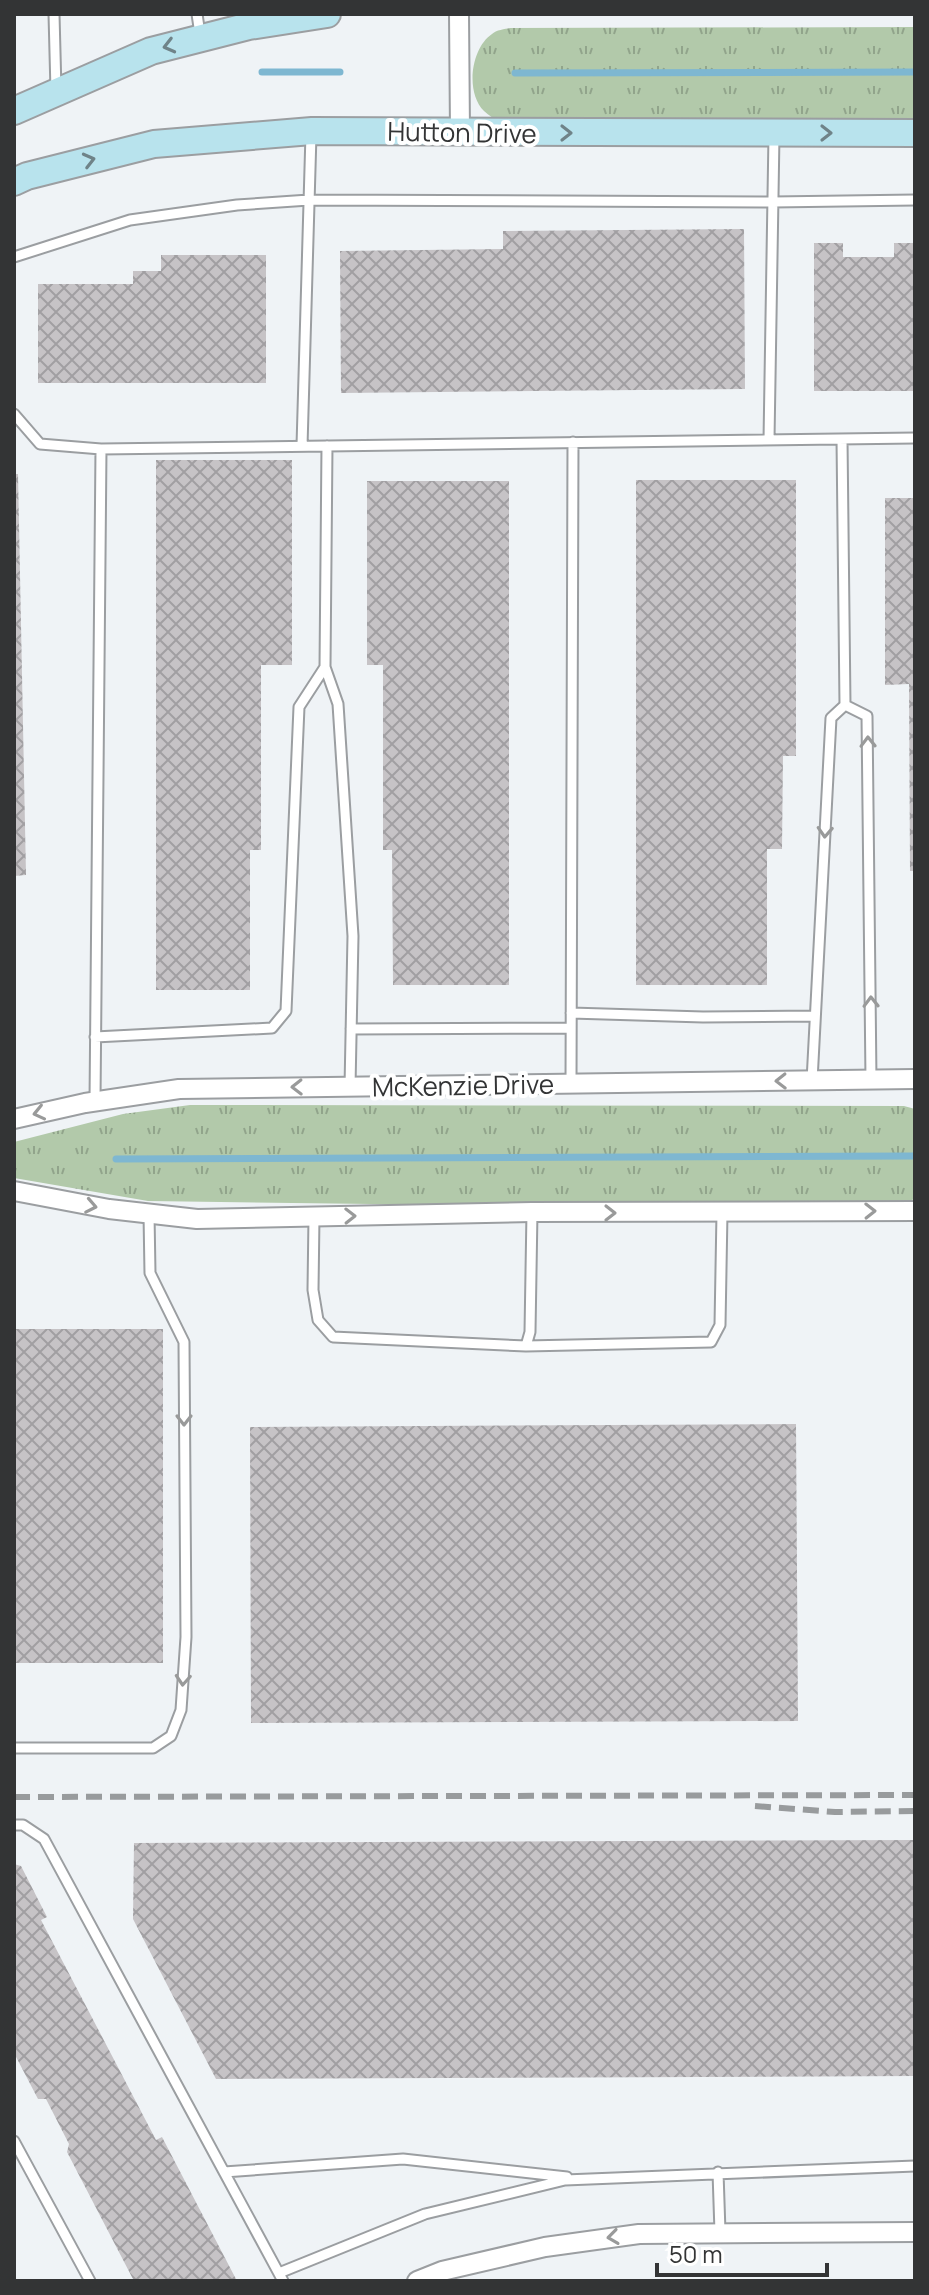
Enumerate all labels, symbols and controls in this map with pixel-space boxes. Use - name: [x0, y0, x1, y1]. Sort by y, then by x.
- one-way arrow: [162, 37, 176, 54]
- street label: Hutton Drive: [387, 113, 537, 151]
- one-way arrow: [560, 124, 573, 142]
- one-way arrow: [820, 124, 833, 142]
- one-way arrow: [81, 153, 95, 170]
- one-way arrow: [859, 735, 876, 748]
- one-way arrow: [817, 826, 834, 839]
- one-way arrow: [862, 995, 879, 1008]
- street label: McKenzie Drive: [372, 1065, 554, 1105]
- one-way arrow: [774, 1072, 787, 1090]
- one-way arrow: [290, 1079, 303, 1096]
- one-way arrow: [33, 1104, 47, 1121]
- one-way arrow: [84, 1196, 97, 1213]
- one-way arrow: [864, 1203, 877, 1220]
- one-way arrow: [604, 1204, 617, 1222]
- one-way arrow: [344, 1208, 357, 1225]
- one-way arrow: [175, 1414, 193, 1427]
- one-way arrow: [175, 1674, 192, 1687]
- scale bar: [657, 2227, 827, 2277]
- one-way arrow: [606, 2228, 620, 2245]
- text: 50 m: [669, 2237, 723, 2270]

